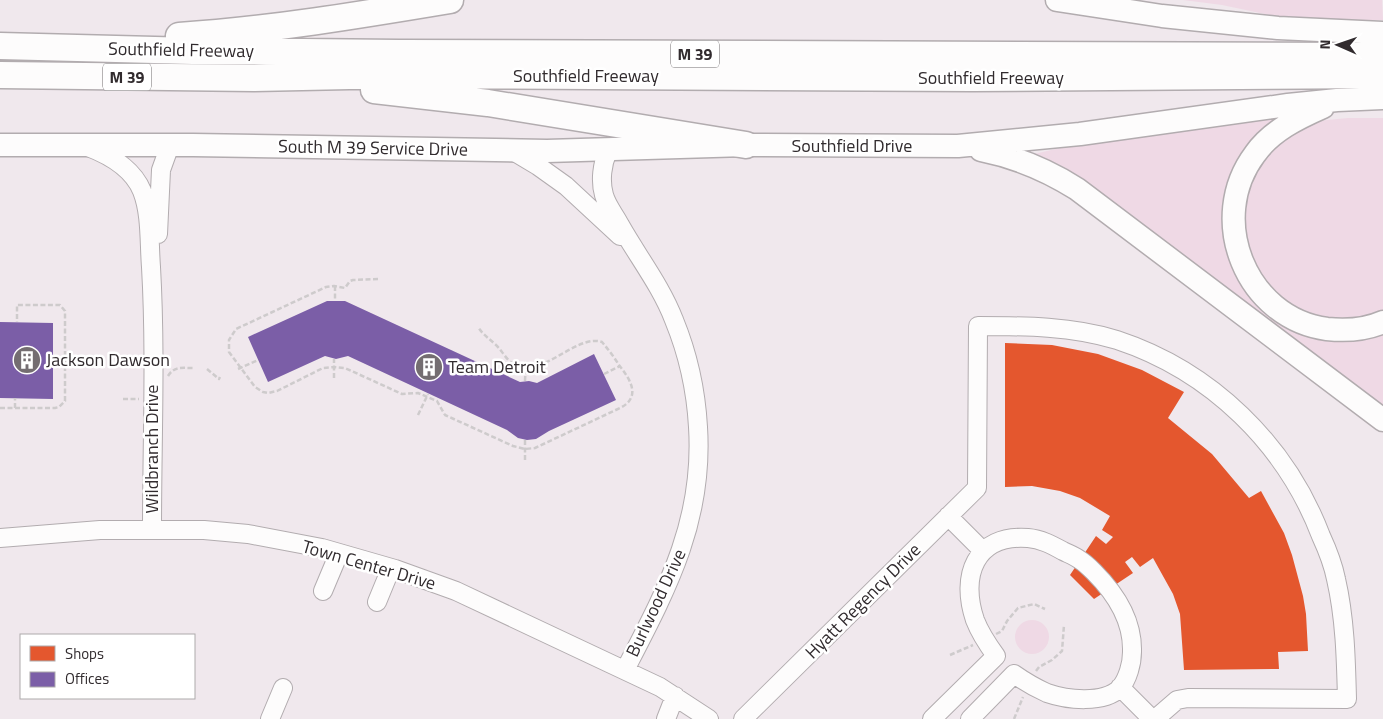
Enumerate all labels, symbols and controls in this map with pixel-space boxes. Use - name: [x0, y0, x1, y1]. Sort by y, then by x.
- north arrow: [1313, 20, 1363, 70]
- street label: Southfield Freeway: [108, 35, 254, 64]
- text: N: [1314, 39, 1335, 50]
- road number: M 39: [671, 41, 719, 68]
- street label: Southfield Freeway: [513, 62, 659, 89]
- road number: M 39: [103, 64, 151, 90]
- street label: Southfield Freeway: [918, 64, 1064, 91]
- street label: South M 39 Service Drive: [278, 132, 468, 163]
- street label: Southfield Drive: [792, 132, 912, 159]
- building icon: Jackson Dawson: [12, 345, 42, 375]
- place label: Jackson Dawson: [46, 346, 170, 373]
- building icon: Team Detroit: [414, 352, 444, 382]
- place label: Team Detroit: [448, 353, 546, 380]
- street label: Wildbranch Drive: [138, 385, 165, 513]
- street label: Town Center Drive: [299, 533, 439, 596]
- street label: Hyatt Regency Drive: [799, 537, 927, 665]
- street label: Burlwood Drive: [619, 544, 692, 661]
- legend: [20, 634, 195, 699]
- text: Shops: [65, 642, 104, 665]
- text: Offices: [65, 667, 109, 690]

